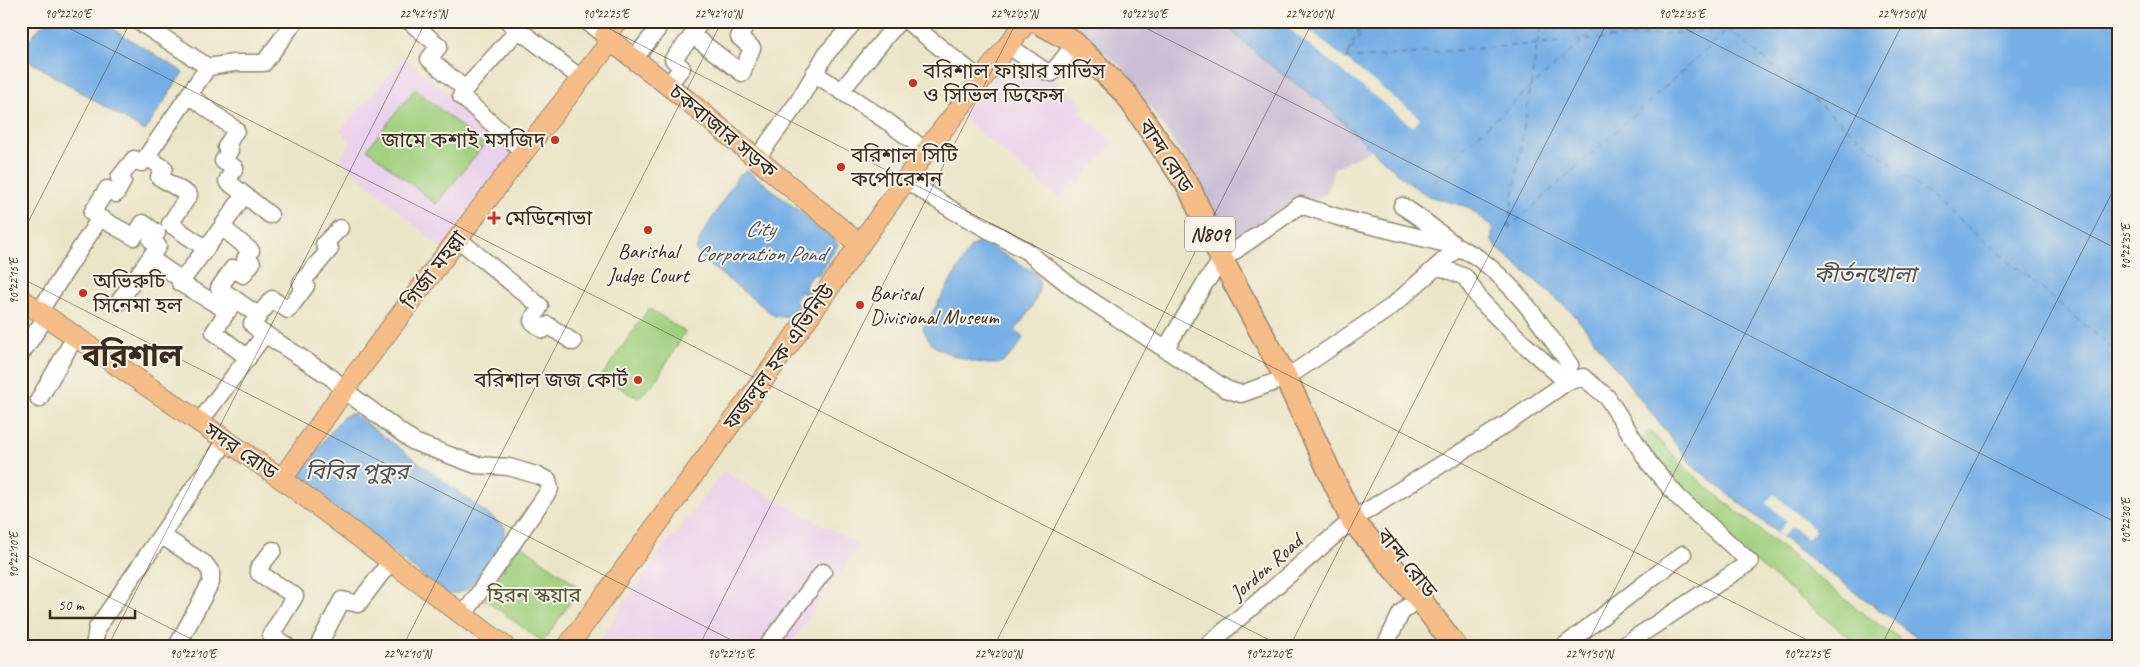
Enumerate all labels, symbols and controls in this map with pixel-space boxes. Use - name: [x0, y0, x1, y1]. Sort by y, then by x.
- text: 90°22'20"E: [45, 6, 93, 22]
- text: 22°42'15"N: [399, 6, 448, 22]
- text: 90°22'25"E: [583, 6, 631, 22]
- text: 22°42'10"N: [694, 6, 743, 22]
- text: 22°42'05"N: [990, 6, 1039, 22]
- text: 90°22'30"E: [1121, 6, 1169, 22]
- text: 22°42'00"N: [1285, 6, 1334, 22]
- text: 90°22'35"E: [1659, 6, 1707, 22]
- text: 22°41'50"N: [1877, 6, 1926, 22]
- place label: বরিশাল ফায়ার সার্ভিস ও সিভিল ডিফেন্স: [922, 58, 1106, 108]
- marker: বরিশাল ফায়ার সার্ভিস ও সিভিল ডিফেন্স: [907, 77, 919, 89]
- street label: চকবাজার সড়ক: [663, 78, 783, 184]
- street label: বান্দ রোড: [1132, 114, 1200, 198]
- place label: জামে কশাই মসজিদ: [380, 127, 545, 153]
- marker: জামে কশাই মসজিদ: [549, 134, 561, 146]
- place label: বরিশাল সিটি কর্পোরেশন: [850, 142, 958, 192]
- marker: বরিশাল সিটি কর্পোরেশন: [835, 161, 847, 173]
- place label: মেডিনোভা: [505, 205, 593, 231]
- marker: মেডিনোভা: [487, 211, 501, 225]
- water label: City Corporation Pond: [695, 215, 831, 268]
- road number: N809: [1185, 216, 1235, 252]
- text: 90°22'35"E: [2118, 222, 2134, 270]
- marker: Barishal Judge Court: [642, 224, 654, 236]
- street label: গির্জা মহল্লা: [395, 225, 472, 315]
- place label: Barishal Judge Court: [606, 238, 691, 288]
- text: 90°22'15"E: [6, 256, 22, 304]
- water label: কীর্তনখোলা: [1814, 261, 1920, 289]
- place label: অভিরুচি সিনেমা হল: [92, 268, 183, 318]
- street label: ফজলুল হক এভিনিউ: [717, 278, 841, 436]
- place label: Barisal Divisional Museum: [870, 280, 1000, 330]
- marker: অভিরুচি সিনেমা হল: [77, 287, 89, 299]
- marker: Barisal Divisional Museum: [854, 299, 866, 311]
- district label: বরিশাল: [81, 336, 183, 375]
- place label: বরিশাল জজ কোর্ট: [473, 367, 629, 393]
- marker: বরিশাল জজ কোর্ট: [632, 374, 644, 386]
- street label: সদর রোড: [199, 416, 284, 486]
- water label: বিবির পুকুর: [306, 458, 412, 486]
- text: 90°22'30"E: [2118, 496, 2134, 544]
- street label: বান্দ রোড: [1371, 522, 1443, 604]
- street label: Jordon Road: [1224, 526, 1310, 606]
- text: 90°22'10"E: [6, 530, 22, 578]
- park label: হিরন স্কয়ার: [486, 582, 581, 608]
- scale bar: [50, 587, 135, 619]
- text: 50 m: [58, 596, 85, 615]
- text: 90°22'10"E: [170, 646, 218, 662]
- text: 22°42'10"N: [383, 646, 432, 662]
- text: 90°22'15"E: [708, 646, 756, 662]
- text: 22°42'00"N: [974, 646, 1023, 662]
- text: 90°22'20"E: [1246, 646, 1294, 662]
- text: 22°41'50"N: [1565, 646, 1614, 662]
- text: 90°22'25"E: [1784, 646, 1832, 662]

